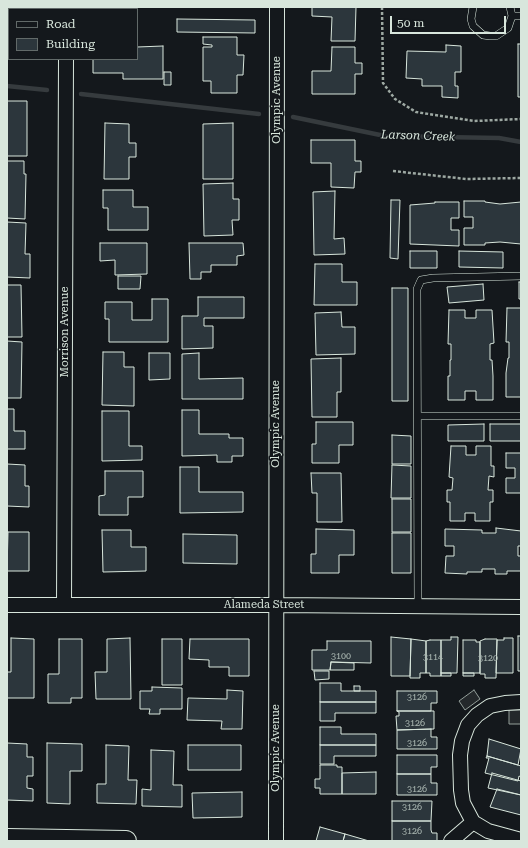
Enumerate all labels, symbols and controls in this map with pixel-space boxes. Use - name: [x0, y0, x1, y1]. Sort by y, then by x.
- legend: [8, 8, 138, 60]
- scale bar: [392, 8, 508, 34]
- text: 50 m: [397, 16, 424, 30]
- text: Road: [46, 17, 75, 31]
- text: Building: [46, 37, 95, 51]
- street label: Olympic Avenue: [270, 56, 284, 144]
- water label: Larson Creek: [381, 128, 455, 144]
- street label: Morrison Avenue: [58, 287, 72, 377]
- street label: Olympic Avenue: [269, 380, 283, 468]
- street label: Alameda Street: [224, 598, 304, 612]
- house number: 3100: [331, 651, 351, 661]
- house number: 3114: [423, 652, 443, 662]
- house number: 3120: [478, 653, 498, 663]
- house number: 3126: [407, 692, 427, 702]
- street label: Olympic Avenue: [269, 704, 283, 792]
- house number: 3126: [405, 718, 425, 728]
- house number: 3126: [407, 738, 427, 748]
- house number: 3126: [407, 784, 427, 794]
- house number: 3126: [402, 802, 422, 812]
- house number: 3126: [402, 826, 422, 836]

